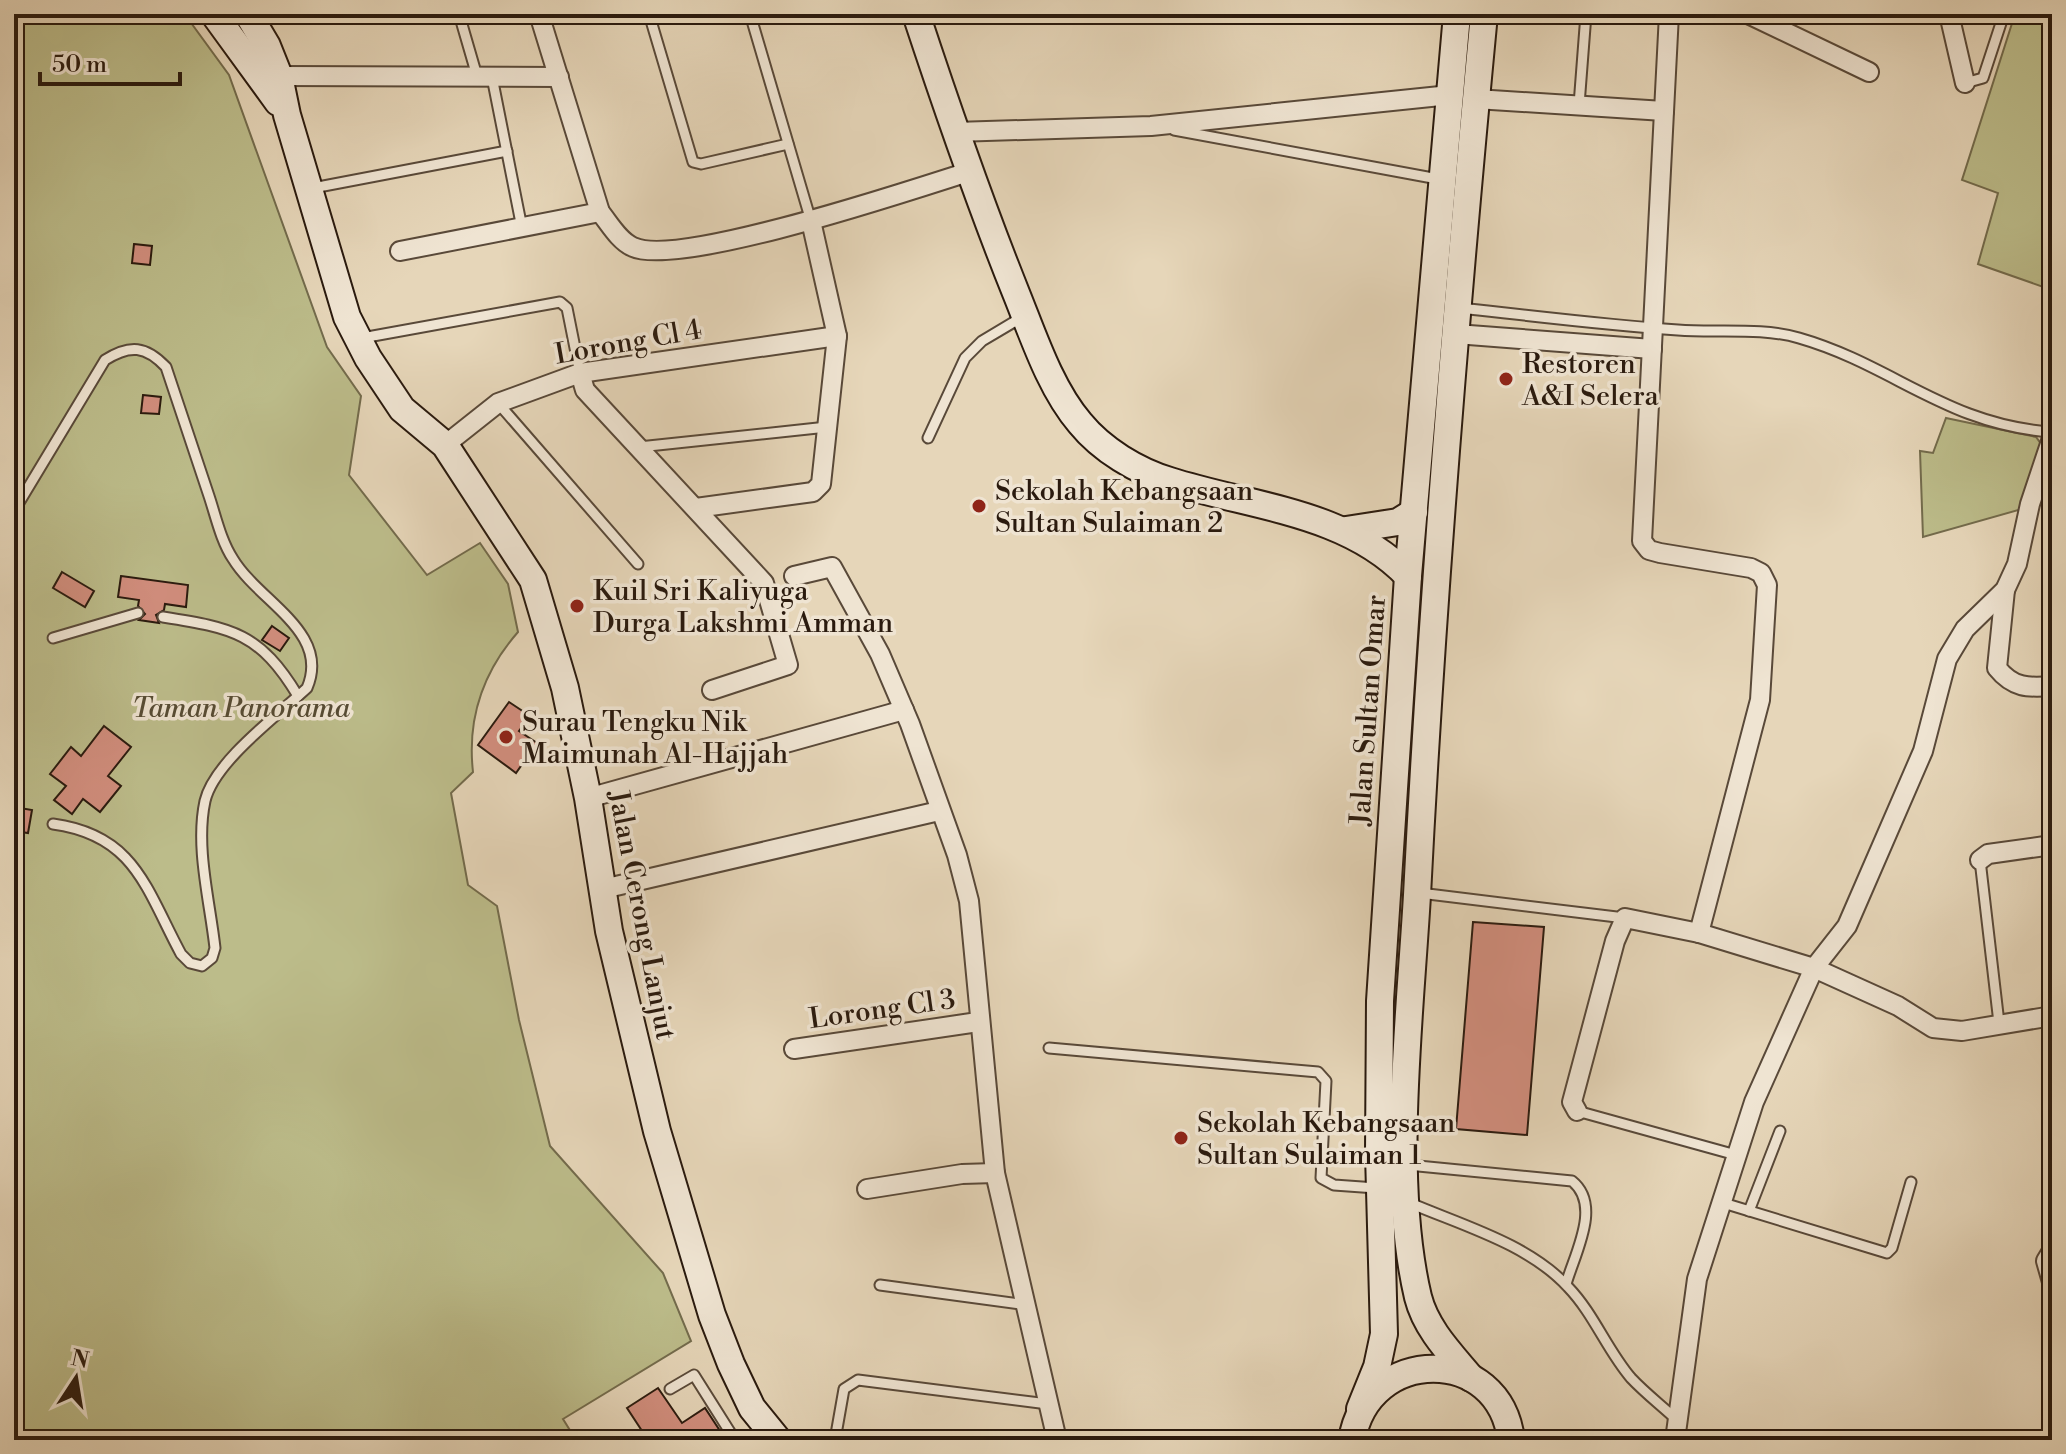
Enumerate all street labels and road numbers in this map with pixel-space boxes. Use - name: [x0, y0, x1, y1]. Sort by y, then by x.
- street label: Lorong Cl 4: [552, 312, 705, 373]
- street label: Jalan Sultan Omar: [1343, 594, 1394, 828]
- street label: Jalan Cerong Lanjut: [600, 787, 683, 1043]
- street label: Lorong Cl 3: [807, 982, 958, 1037]

